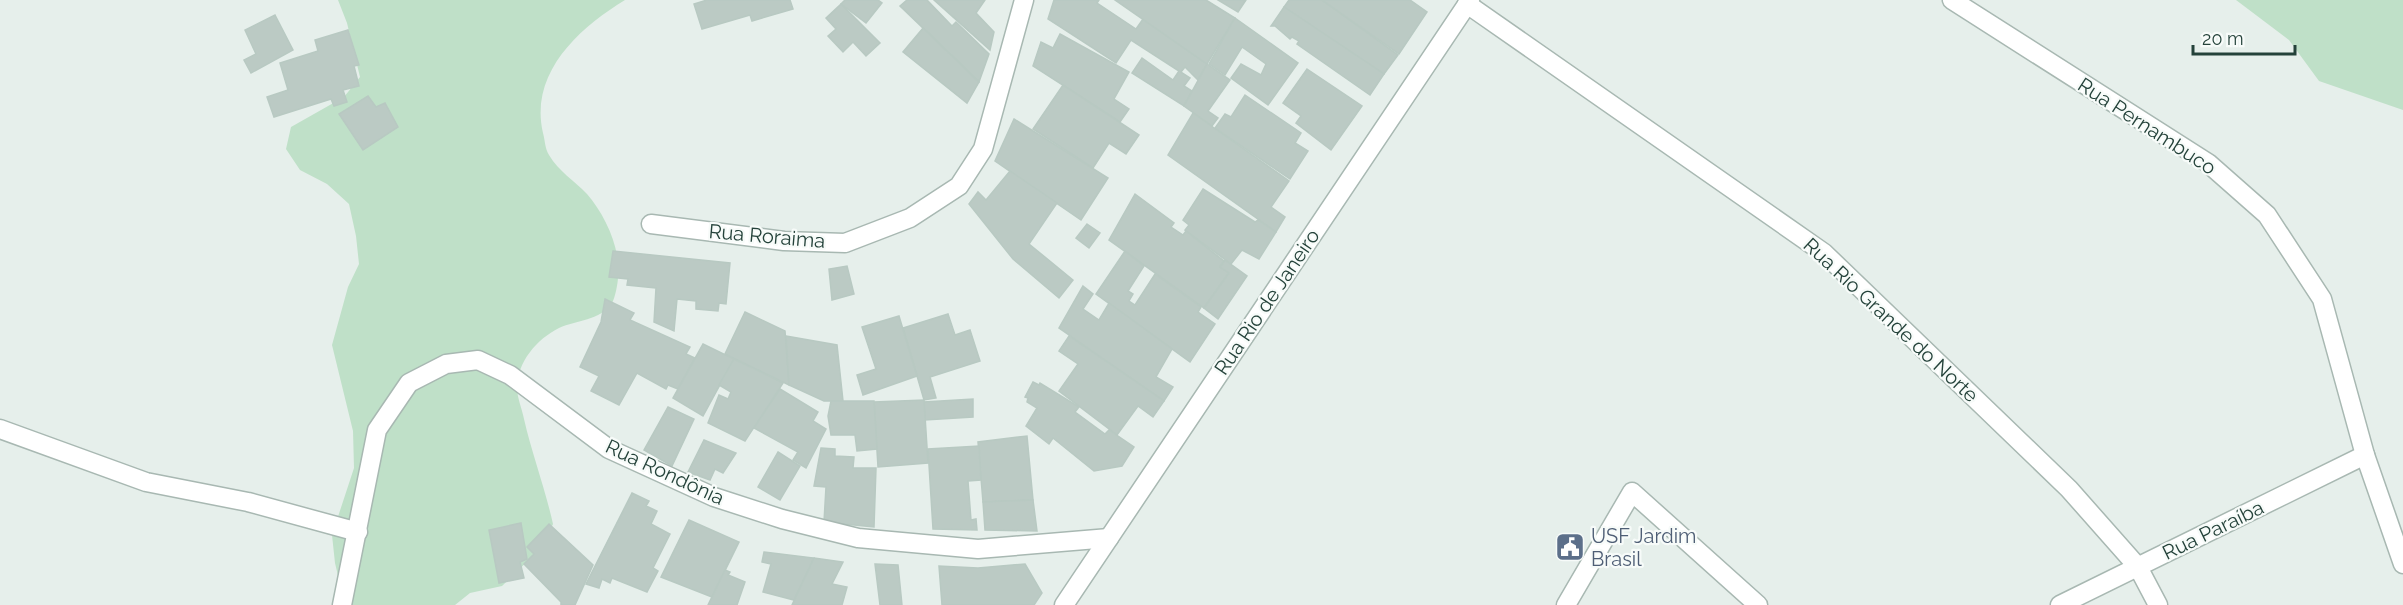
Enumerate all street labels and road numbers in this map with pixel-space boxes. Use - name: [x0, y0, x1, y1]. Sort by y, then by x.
- street label: Rua Pernambuco: [2073, 72, 2221, 180]
- street label: Rua Roraima: [708, 219, 826, 253]
- street label: Rua Rio de Janeiro: [1209, 225, 1325, 379]
- street label: Rua Rio Grande do Norte: [1799, 233, 1984, 407]
- street label: Rua Rondônia: [602, 434, 728, 510]
- street label: Rua Paraíba: [2159, 495, 2267, 565]

